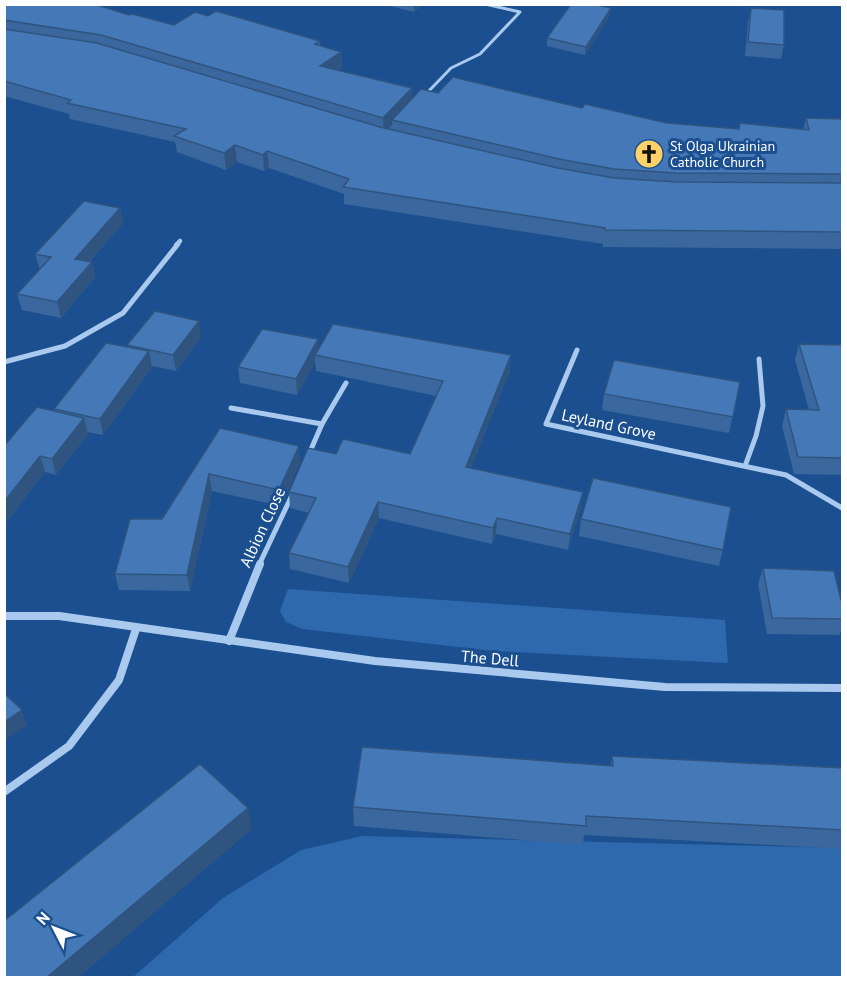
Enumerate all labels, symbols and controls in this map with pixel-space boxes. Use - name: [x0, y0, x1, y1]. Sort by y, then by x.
- place label: St Olga Ukrainian Catholic Church: [670, 137, 775, 171]
- church icon: St Olga Ukrainian Catholic Church: [633, 138, 665, 170]
- street label: Leyland Grove: [560, 404, 658, 444]
- street label: Albion Close: [235, 484, 289, 570]
- street label: The Dell: [460, 646, 520, 671]
- north arrow: [24, 898, 84, 958]
- text: N: [32, 907, 54, 929]

